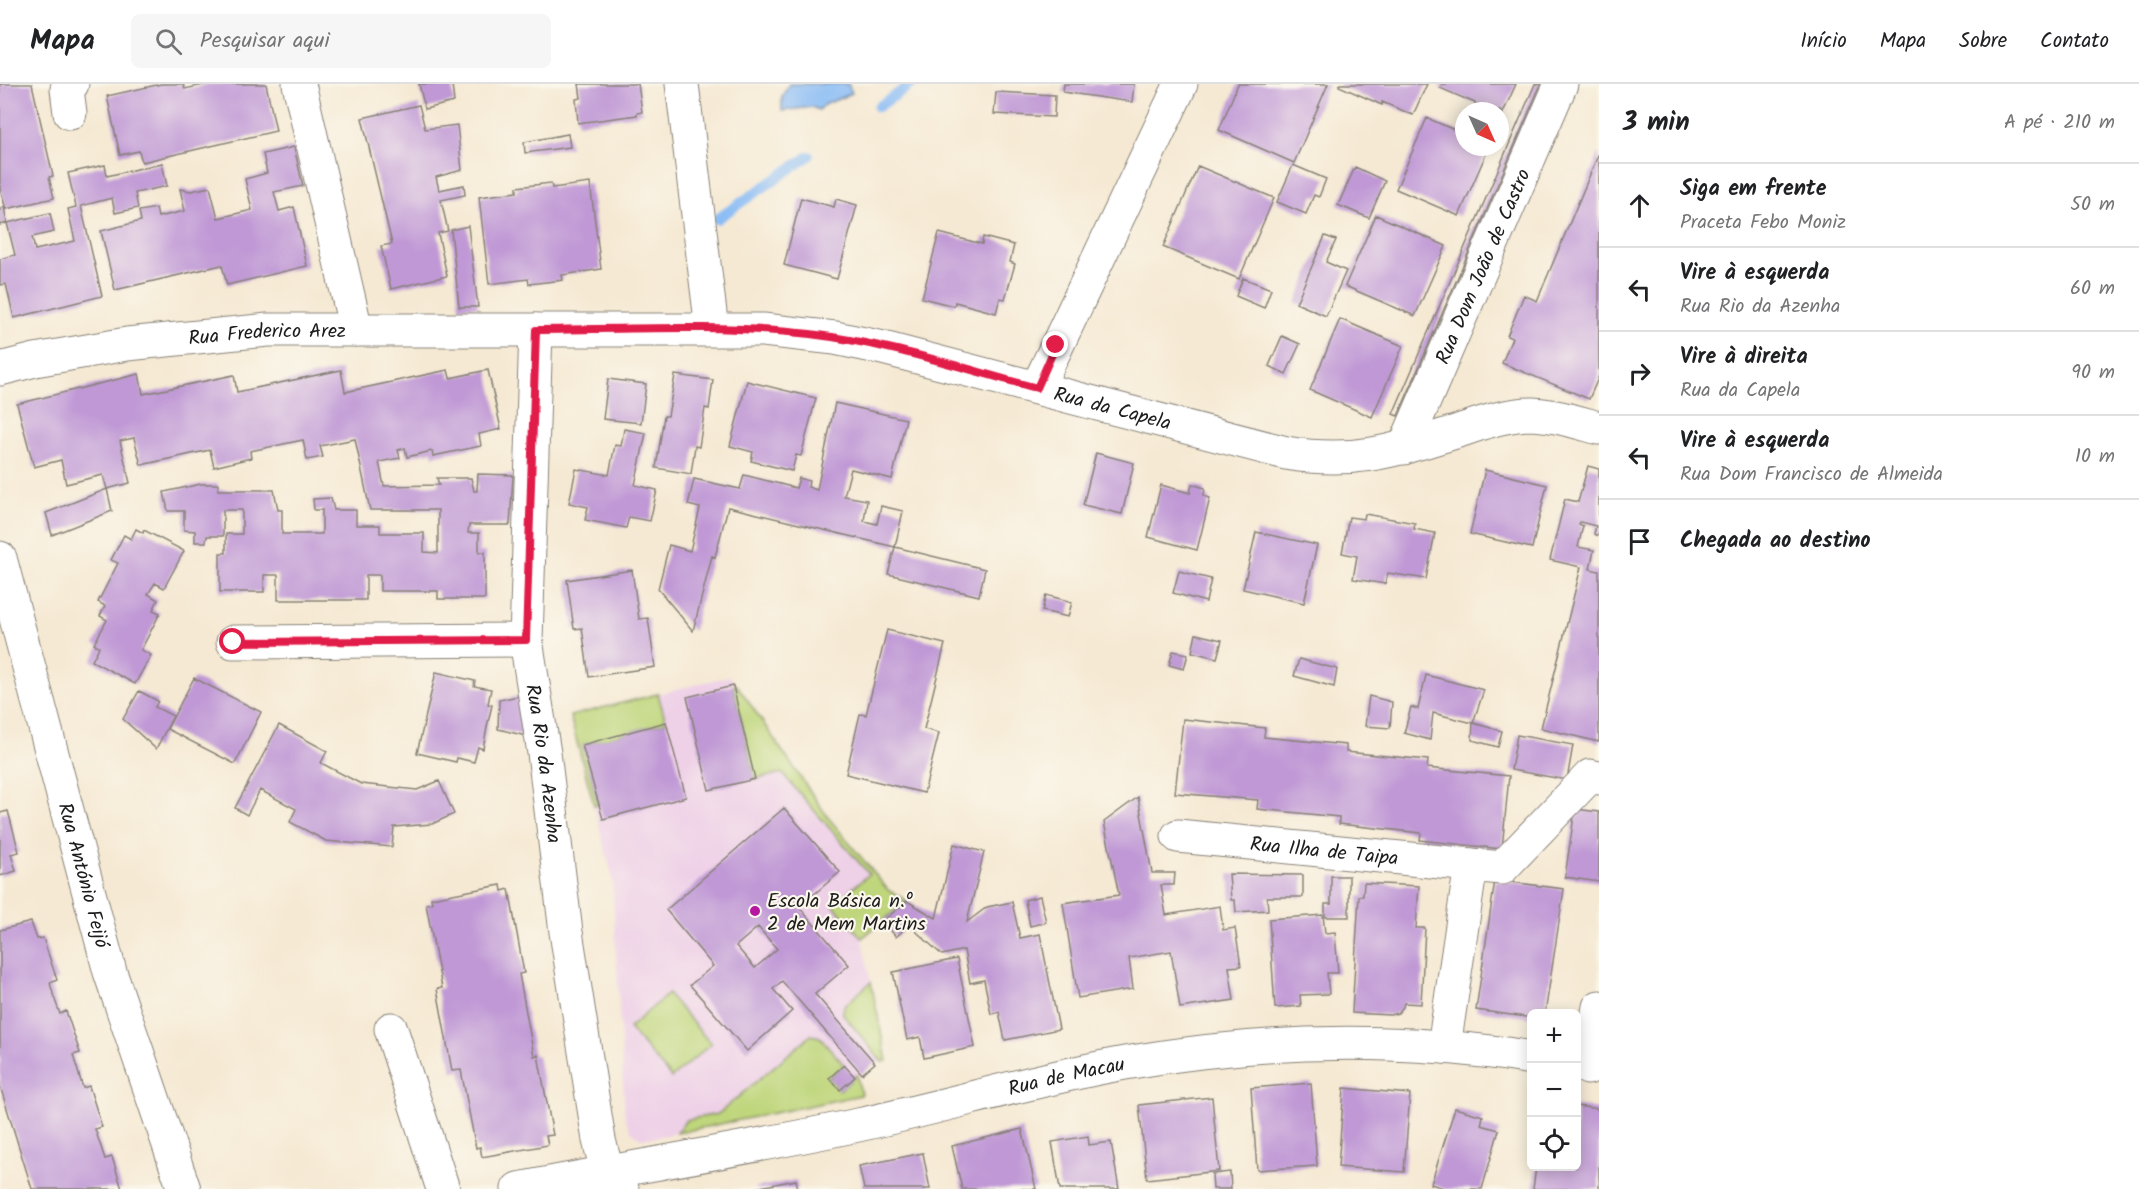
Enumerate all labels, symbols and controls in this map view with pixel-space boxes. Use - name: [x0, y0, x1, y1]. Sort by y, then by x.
- search box: [131, 14, 551, 68]
- text: Mapa: [30, 19, 95, 64]
- text: Pesquisar aqui: [200, 24, 330, 59]
- icon: search: [152, 25, 185, 58]
- text: Início: [1800, 25, 1847, 58]
- text: Mapa: [1880, 25, 1926, 58]
- text: Sobre: [1959, 25, 2007, 58]
- text: Contato: [2040, 25, 2109, 58]
- north arrow: [1455, 102, 1509, 156]
- text: 3 min: [1623, 102, 1690, 144]
- text: A pé · 210 m: [2004, 107, 2115, 139]
- street label: Rua Dom João de Castro: [1428, 164, 1541, 370]
- text: Siga em frente: [1680, 172, 1826, 207]
- icon: ahead: [1623, 189, 1656, 222]
- text: 50 m: [2070, 189, 2115, 221]
- text: Praceta Febo Moniz: [1680, 207, 1846, 239]
- text: Vire à esquerda: [1680, 256, 1829, 291]
- icon: left: [1623, 273, 1656, 306]
- text: 60 m: [2070, 273, 2115, 305]
- text: Rua Rio da Azenha: [1680, 291, 1840, 323]
- street label: Rua Frederico Arez: [187, 316, 346, 356]
- route end: [1042, 331, 1068, 357]
- text: Vire à direita: [1680, 340, 1808, 375]
- icon: right: [1623, 357, 1656, 390]
- text: 90 m: [2071, 357, 2115, 389]
- text: Rua da Capela: [1680, 375, 1800, 407]
- street label: Rua da Capela: [1050, 379, 1174, 440]
- text: Vire à esquerda: [1680, 424, 1829, 459]
- icon: left: [1623, 441, 1656, 474]
- text: 10 m: [2075, 441, 2115, 473]
- text: Rua Dom Francisco de Almeida: [1680, 459, 1943, 491]
- text: Chegada ao destino: [1680, 524, 1871, 559]
- icon: arrive: [1623, 525, 1656, 558]
- route start: [219, 628, 245, 654]
- street label: Rua Rio da Azenha: [515, 682, 569, 845]
- street label: Rua António Feijó: [48, 799, 117, 953]
- street label: Rua Ilha de Taipa: [1248, 829, 1400, 876]
- place label: Escola Básica n.º 2 de Mem Martins: [767, 886, 926, 941]
- marker: Escola Básica n.º 2 de Mem Martins: [748, 904, 762, 918]
- map controls: [1527, 1009, 1581, 1171]
- button: +: [1527, 1009, 1581, 1063]
- street label: Rua de Macau: [1005, 1049, 1128, 1106]
- button: −: [1527, 1063, 1581, 1117]
- button: locate: [1527, 1117, 1581, 1171]

